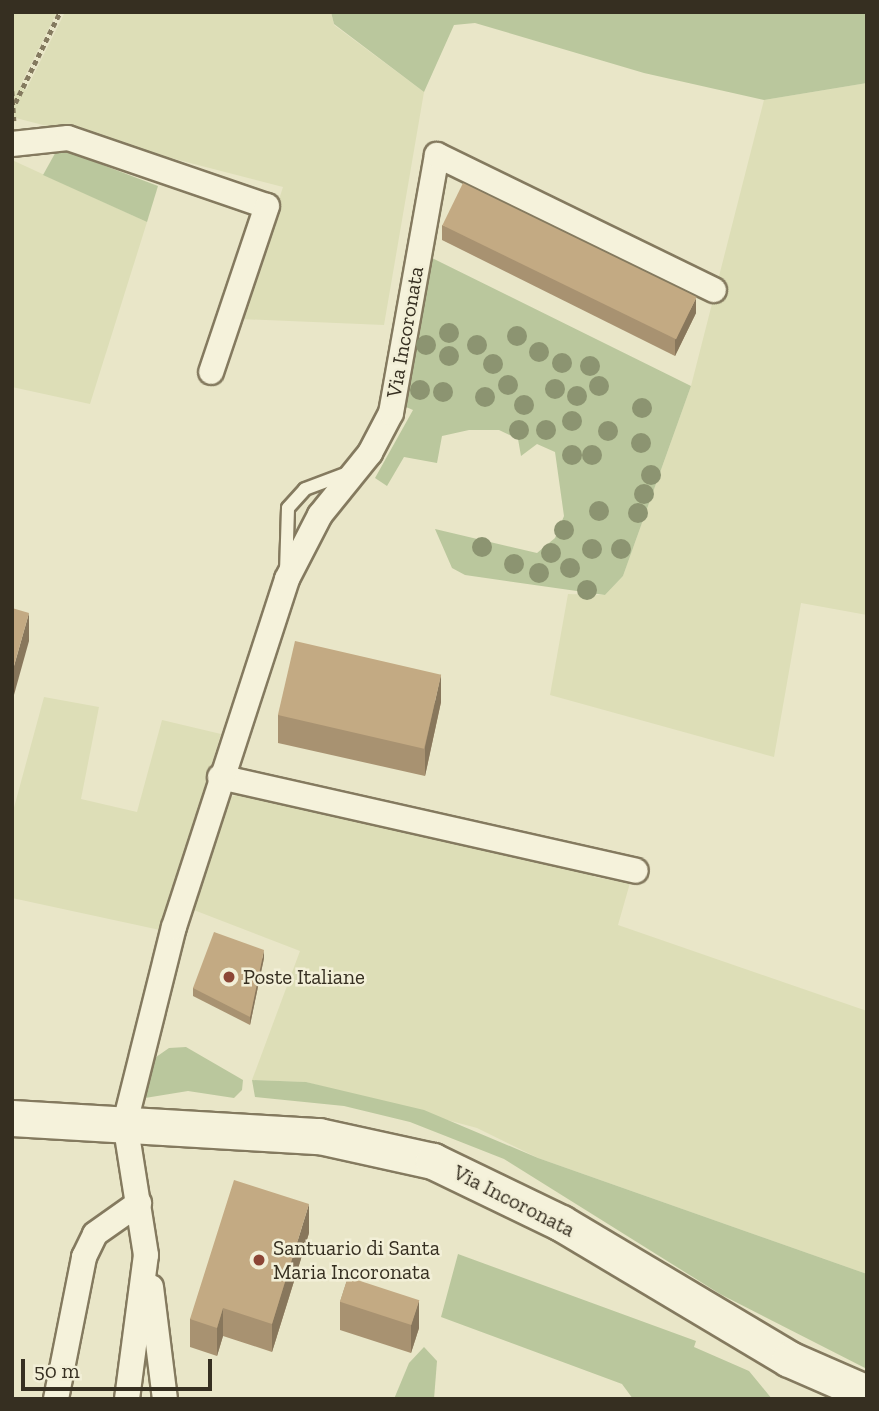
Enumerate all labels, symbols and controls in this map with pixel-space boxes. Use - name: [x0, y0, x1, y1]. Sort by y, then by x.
- street label: Via Incoronata: [381, 264, 429, 400]
- place label: Poste Italiane: [243, 964, 365, 990]
- marker: Poste Italiane: [221, 969, 237, 985]
- street label: Via Incoronata: [449, 1160, 579, 1242]
- place label: Santuario di Santa Maria Incoronata: [273, 1235, 440, 1285]
- marker: Santuario di Santa Maria Incoronata: [251, 1252, 267, 1268]
- scale bar: [24, 1344, 215, 1388]
- text: 50 m: [34, 1358, 80, 1383]

